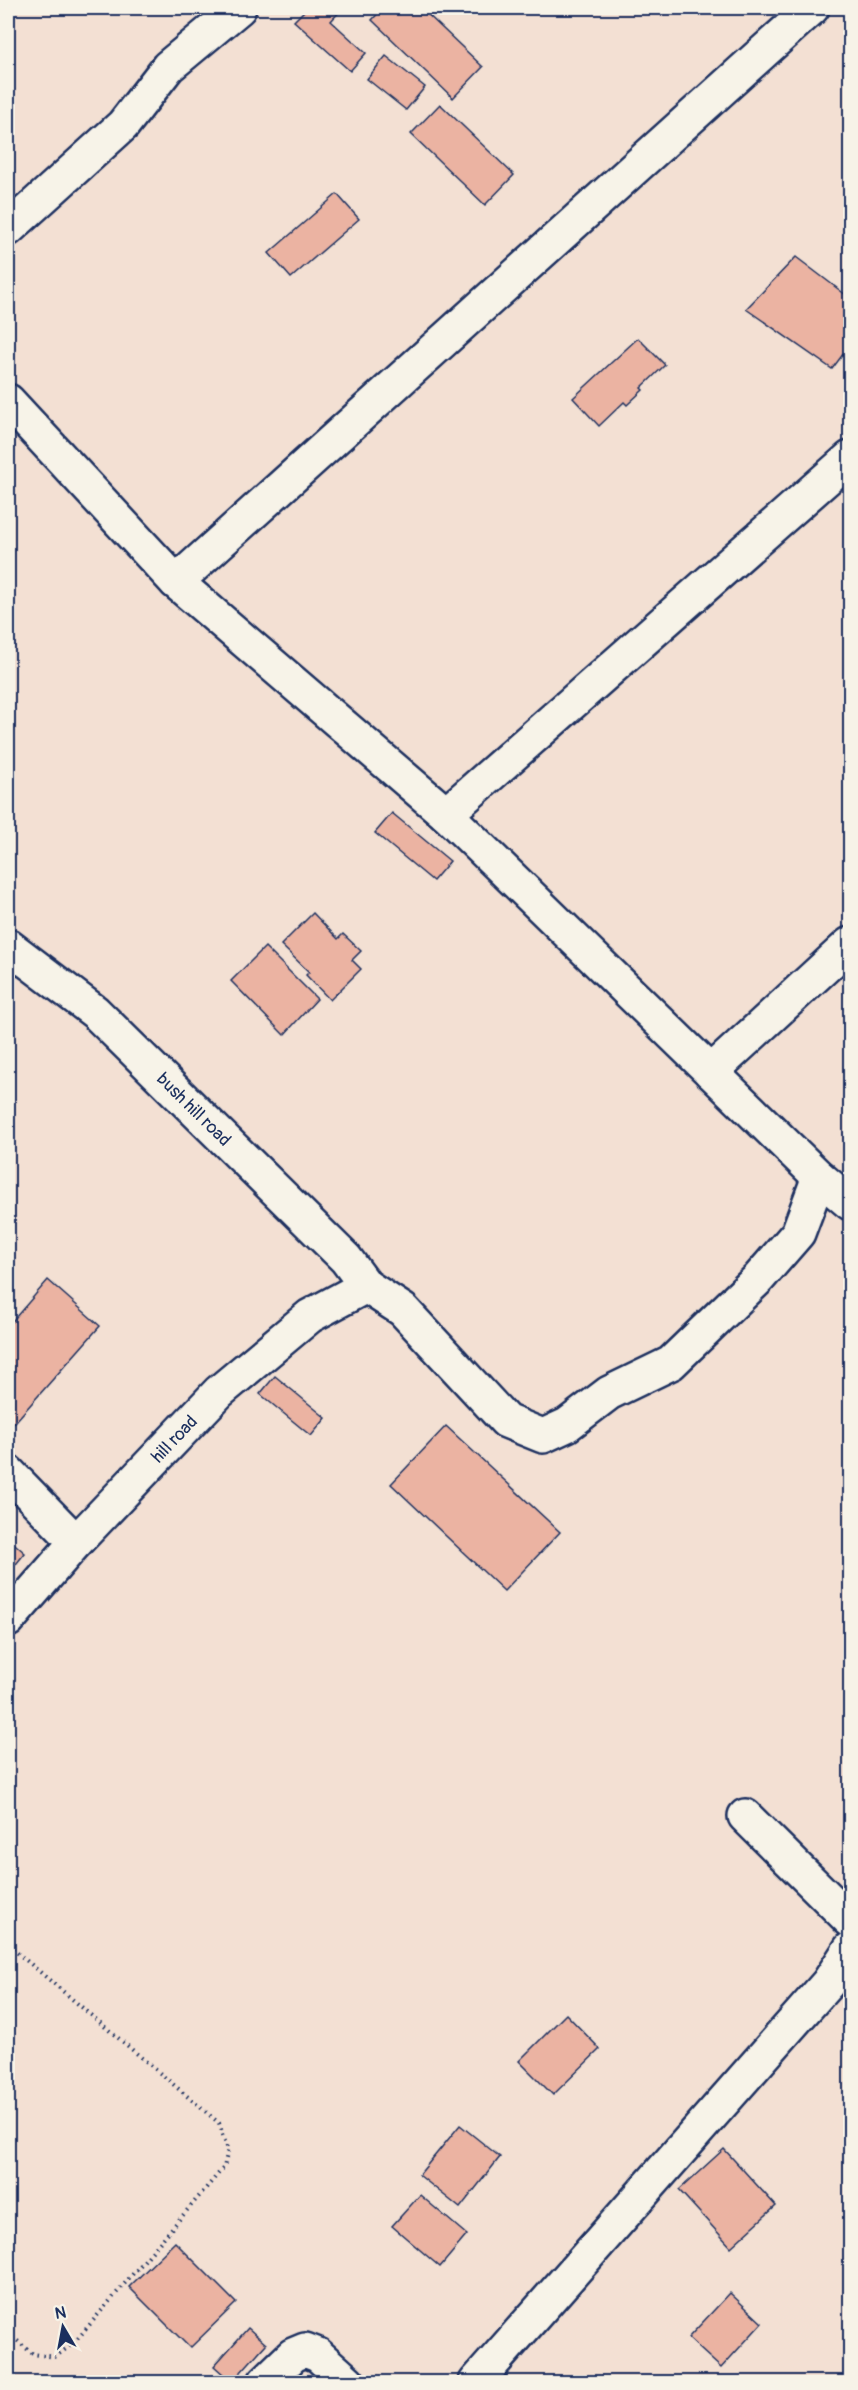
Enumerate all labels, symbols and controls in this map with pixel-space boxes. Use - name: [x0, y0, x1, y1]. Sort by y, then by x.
- street label: bush hill road: [152, 1068, 236, 1151]
- street label: hill road: [146, 1410, 202, 1468]
- north arrow: [33, 2297, 93, 2357]
- text: N: [54, 2302, 68, 2324]

